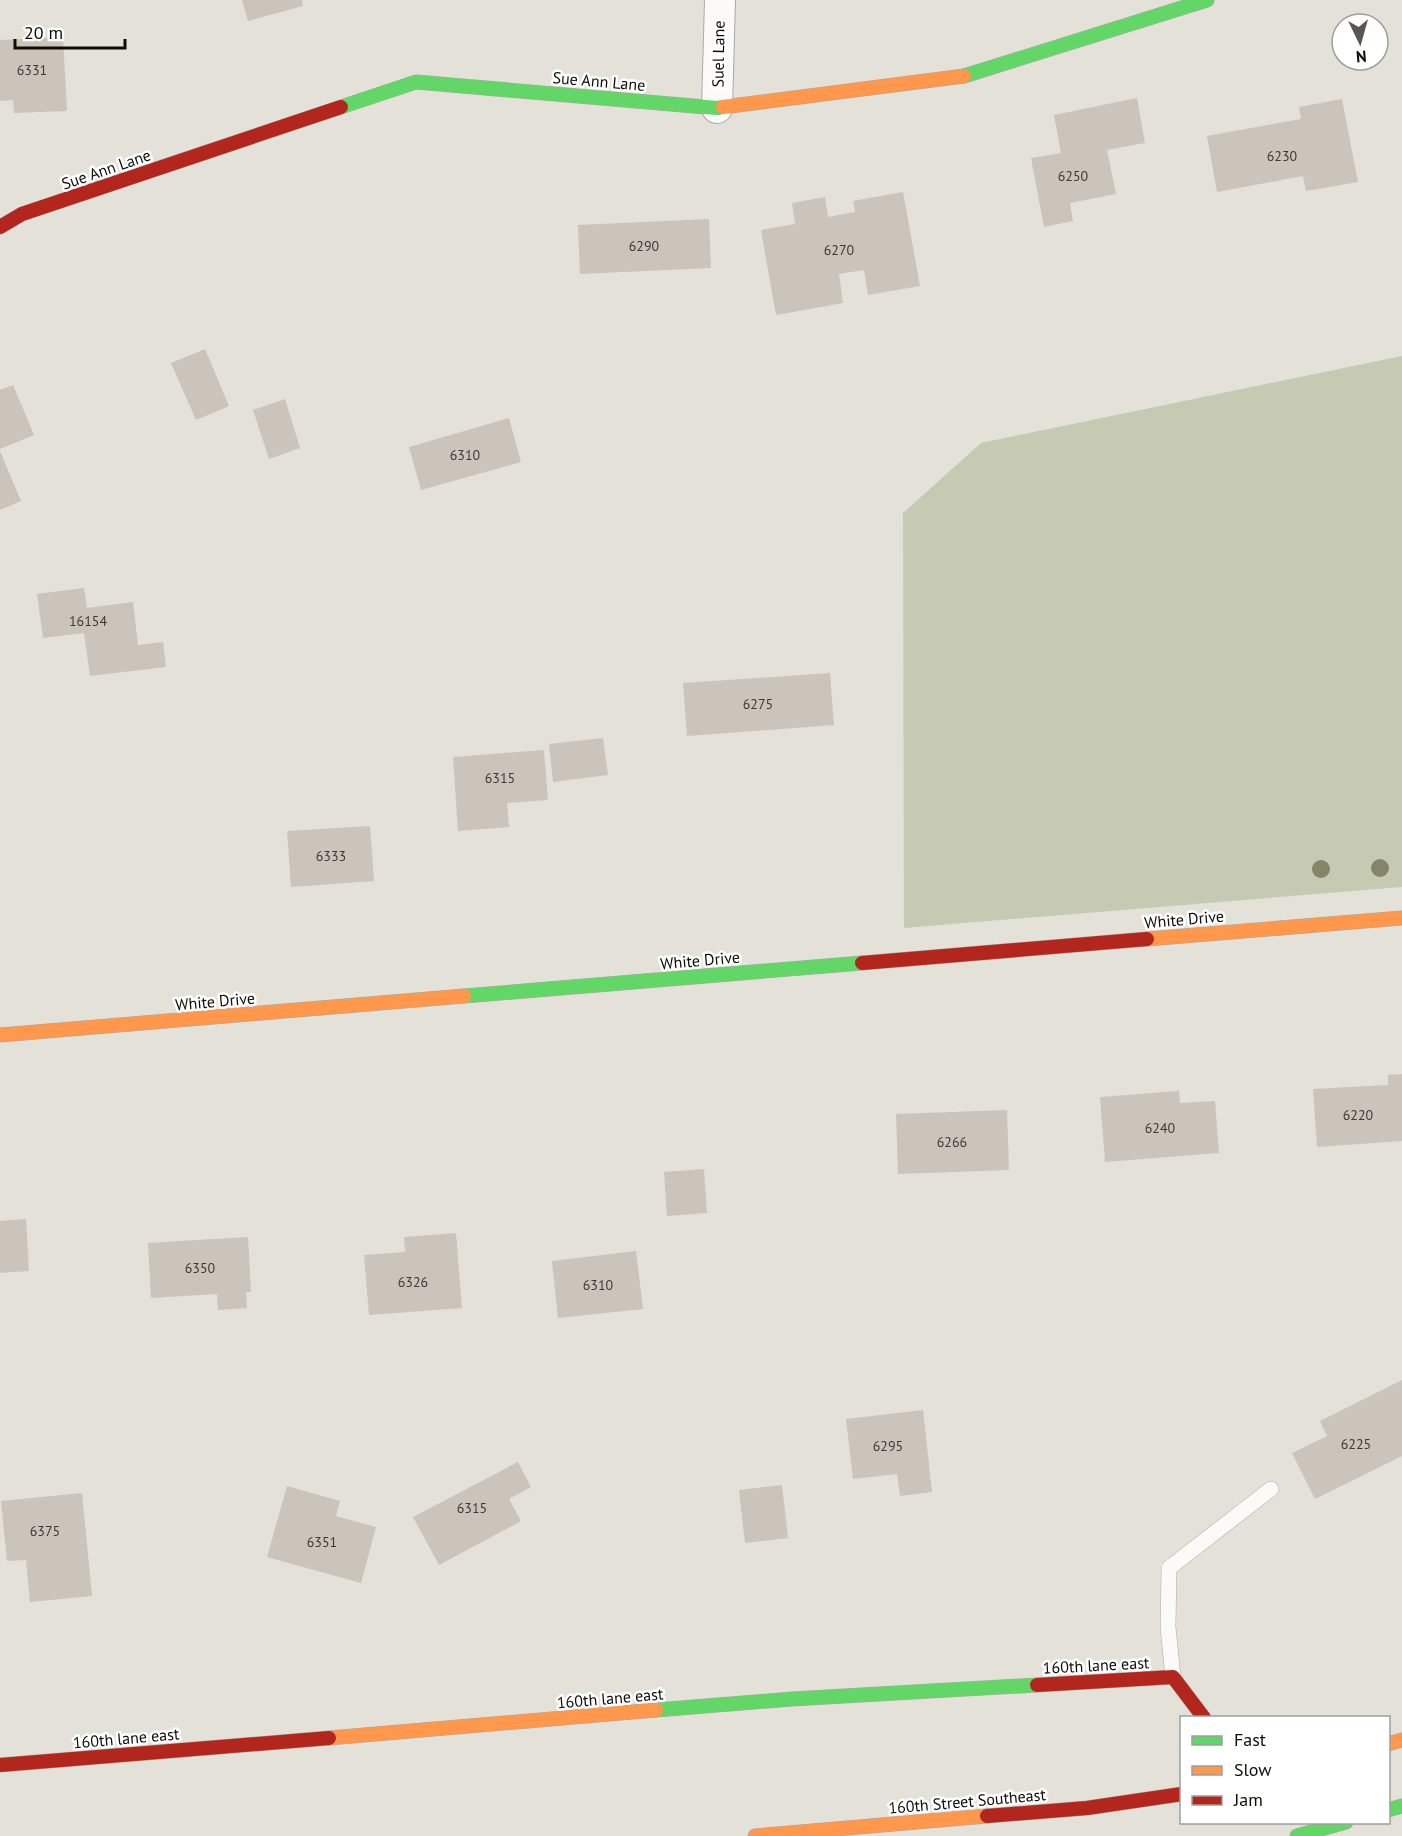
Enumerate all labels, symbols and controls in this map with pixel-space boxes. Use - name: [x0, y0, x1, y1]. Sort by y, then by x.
- scale bar: [15, 12, 124, 50]
- north arrow: [1330, 12, 1390, 72]
- street label: Suel Lane: [707, 20, 729, 88]
- text: 20 m: [24, 21, 63, 44]
- text: N: [1355, 47, 1367, 67]
- house number: 6331: [17, 61, 47, 79]
- street label: Sue Ann Lane: [552, 67, 646, 95]
- street label: Sue Ann Lane: [59, 144, 153, 194]
- house number: 6230: [1267, 147, 1298, 165]
- house number: 6250: [1058, 167, 1089, 185]
- house number: 6290: [629, 237, 660, 255]
- house number: 6270: [824, 241, 855, 259]
- house number: 6310: [450, 446, 481, 464]
- house number: 16154: [69, 612, 107, 630]
- house number: 6275: [743, 695, 773, 713]
- house number: 6315: [485, 769, 515, 787]
- house number: 6333: [316, 847, 346, 865]
- street label: White Drive: [1143, 906, 1225, 932]
- street label: White Drive: [659, 947, 741, 973]
- street label: White Drive: [174, 988, 256, 1014]
- house number: 6220: [1343, 1106, 1374, 1124]
- house number: 6240: [1145, 1119, 1176, 1137]
- house number: 6266: [937, 1133, 967, 1151]
- house number: 6350: [185, 1259, 216, 1277]
- house number: 6326: [398, 1273, 428, 1291]
- house number: 6310: [583, 1276, 614, 1294]
- house number: 6225: [1341, 1435, 1371, 1453]
- house number: 6295: [873, 1437, 903, 1455]
- house number: 6315: [457, 1499, 487, 1517]
- house number: 6375: [30, 1522, 60, 1540]
- house number: 6351: [307, 1533, 337, 1551]
- street label: 160th lane east: [1042, 1652, 1150, 1678]
- street label: 160th lane east: [556, 1683, 665, 1713]
- legend: [1180, 1716, 1390, 1824]
- street label: 160th lane east: [72, 1723, 181, 1753]
- text: Fast: [1234, 1728, 1266, 1751]
- text: Slow: [1234, 1758, 1272, 1781]
- street label: 160th Street Southeast: [888, 1784, 1047, 1818]
- text: Jam: [1233, 1788, 1263, 1811]

